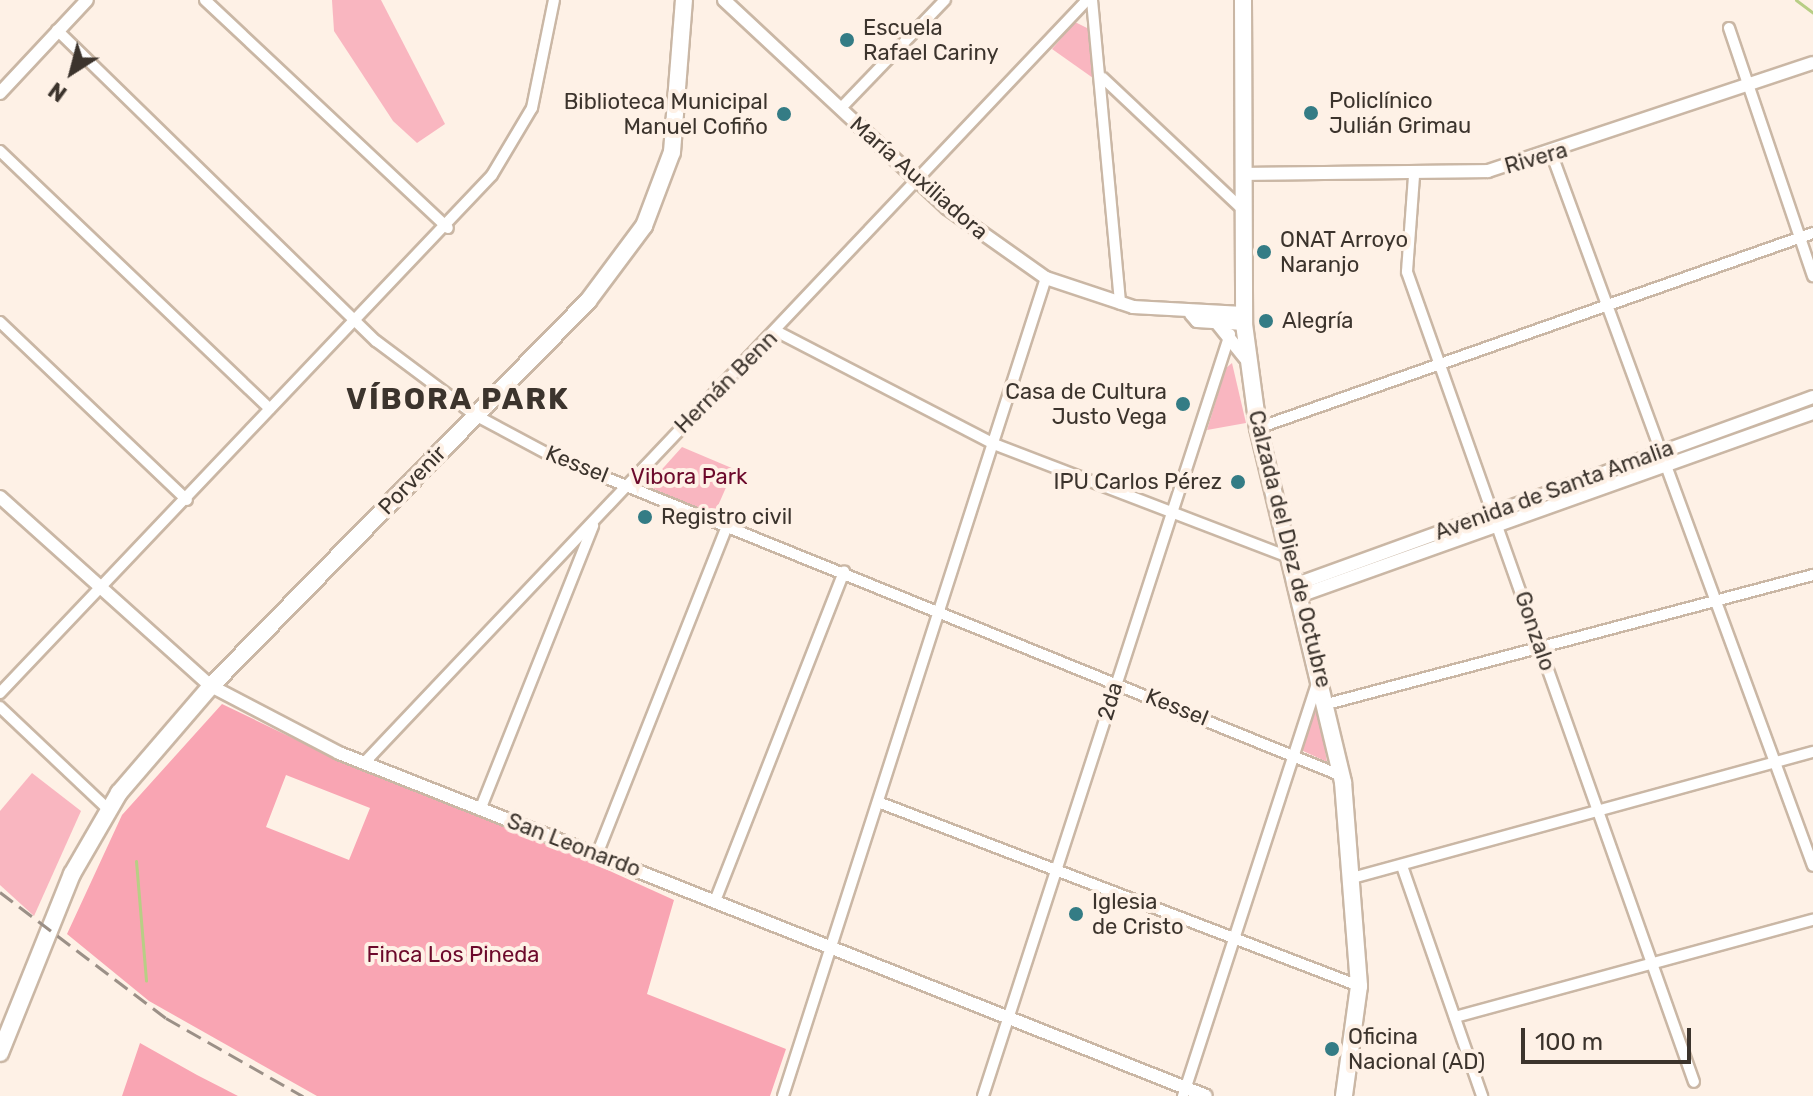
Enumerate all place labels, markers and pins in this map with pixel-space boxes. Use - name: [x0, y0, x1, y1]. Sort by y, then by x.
- place label: Escuela Rafael Cariny: [863, 14, 999, 66]
- marker: Escuela Rafael Cariny: [838, 31, 856, 49]
- place label: Policlínico Julián Grimau: [1329, 87, 1471, 138]
- place label: Biblioteca Municipal Manuel Cofiño: [564, 88, 768, 140]
- marker: Policlínico Julián Grimau: [1300, 102, 1322, 124]
- marker: Biblioteca Municipal Manuel Cofiño: [775, 105, 793, 123]
- place label: ONAT Arroyo Naranjo: [1280, 226, 1409, 278]
- marker: ONAT Arroyo Naranjo: [1255, 243, 1273, 261]
- place label: Alegría: [1282, 308, 1353, 334]
- marker: Alegría: [1257, 312, 1275, 330]
- place label: Casa de Cultura Justo Vega: [1005, 378, 1167, 430]
- marker: Casa de Cultura Justo Vega: [1174, 395, 1192, 413]
- place label: IPU Carlos Pérez: [1053, 469, 1222, 495]
- marker: IPU Carlos Pérez: [1229, 473, 1247, 491]
- place label: Registro civil: [661, 504, 792, 530]
- marker: Registro civil: [636, 508, 654, 526]
- place label: Iglesia de Cristo: [1092, 888, 1184, 940]
- marker: Iglesia de Cristo: [1067, 905, 1085, 923]
- place label: Oficina Nacional (AD): [1348, 1023, 1485, 1074]
- marker: Oficina Nacional (AD): [1323, 1040, 1341, 1058]

